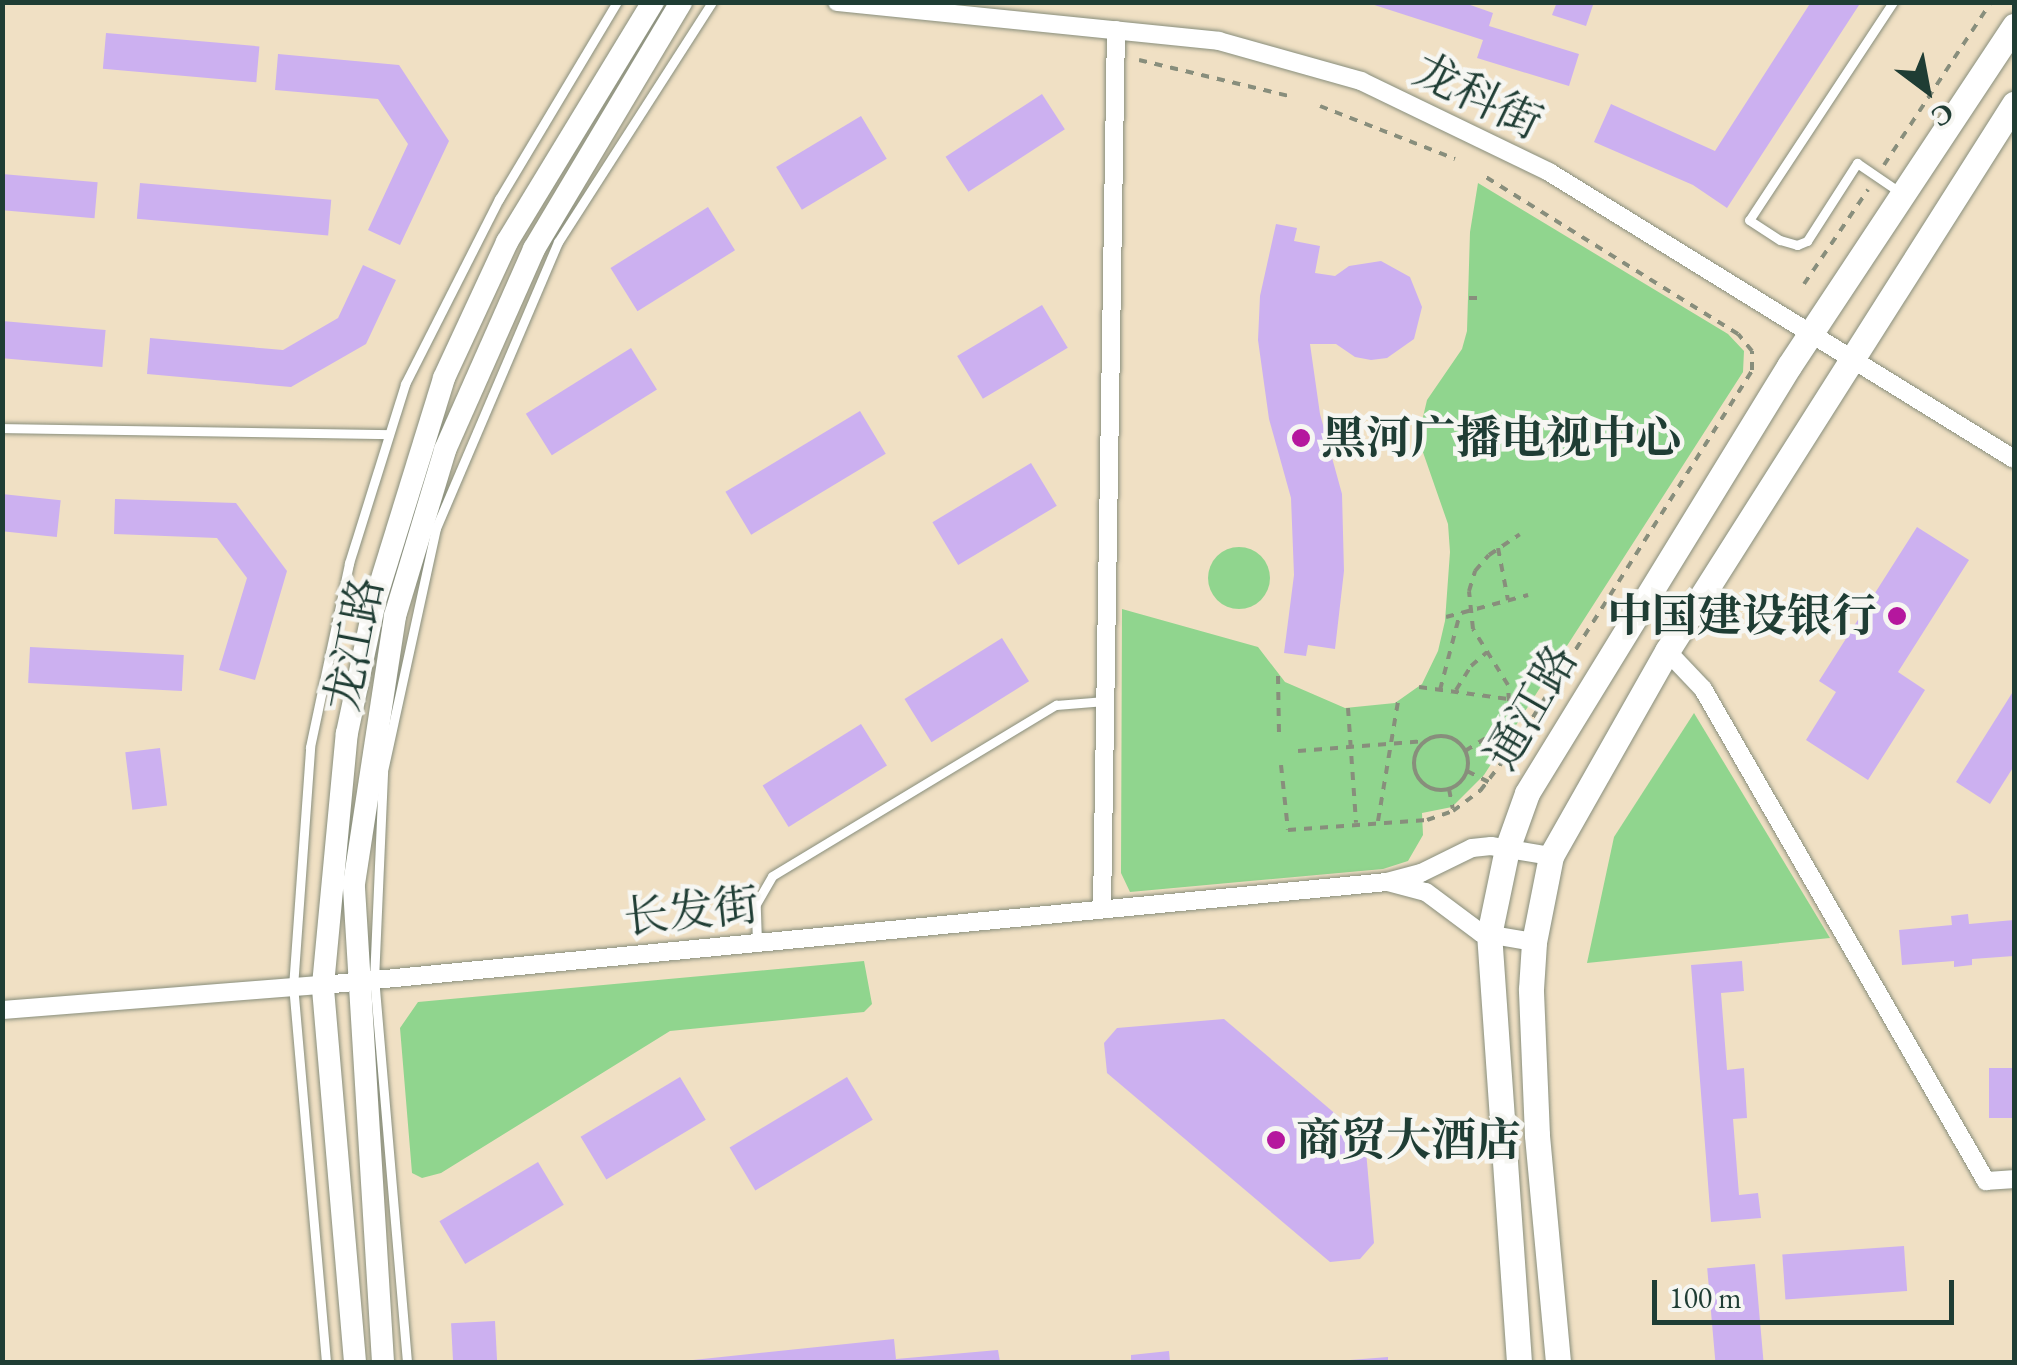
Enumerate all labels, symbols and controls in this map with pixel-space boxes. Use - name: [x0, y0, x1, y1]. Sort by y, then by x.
- north arrow: [1877, 40, 1977, 140]
- street label: 龙科街: [1405, 42, 1551, 150]
- text: С: [1925, 95, 1961, 136]
- place label: 黑河广播电视中心: [1321, 411, 1681, 465]
- marker: 黑河广播电视中心: [1290, 427, 1312, 449]
- street label: 龙江路: [315, 573, 393, 715]
- place label: 中国建设银行: [1607, 589, 1877, 643]
- marker: 中国建设银行: [1886, 605, 1908, 627]
- street label: 通江路: [1474, 635, 1588, 779]
- street label: 长发街: [621, 877, 761, 945]
- place label: 商贸大酒店: [1296, 1113, 1521, 1167]
- marker: 商贸大酒店: [1265, 1129, 1287, 1151]
- scale bar: [1657, 1260, 1960, 1322]
- text: 100 m: [1669, 1278, 1742, 1317]

